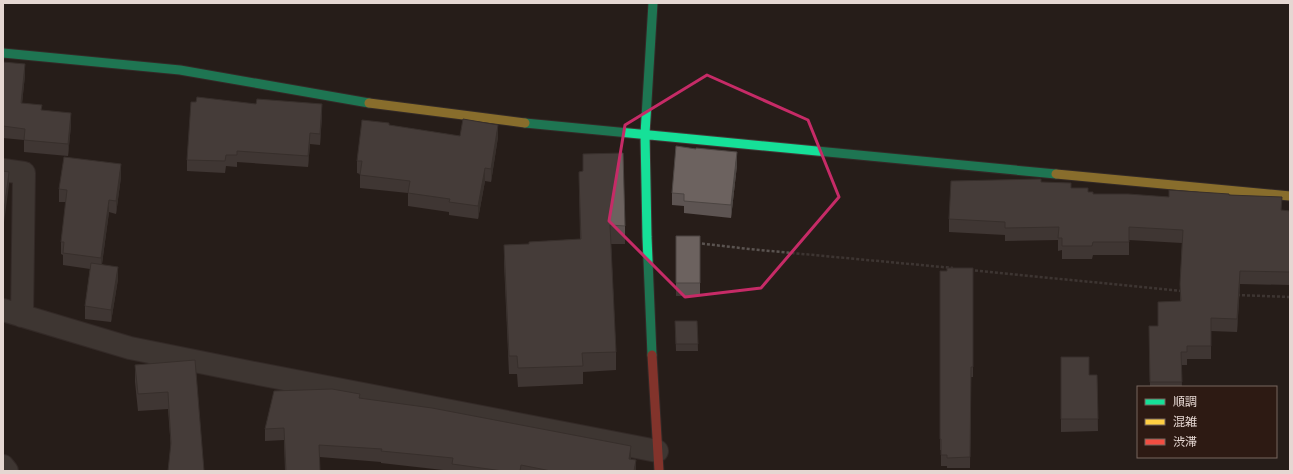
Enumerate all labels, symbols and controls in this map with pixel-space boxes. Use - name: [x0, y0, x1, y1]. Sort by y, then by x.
- legend: [1137, 386, 1277, 458]
- text: 順調: [1173, 394, 1197, 409]
- text: 混雑: [1173, 414, 1197, 429]
- text: 渋滞: [1173, 434, 1197, 449]

